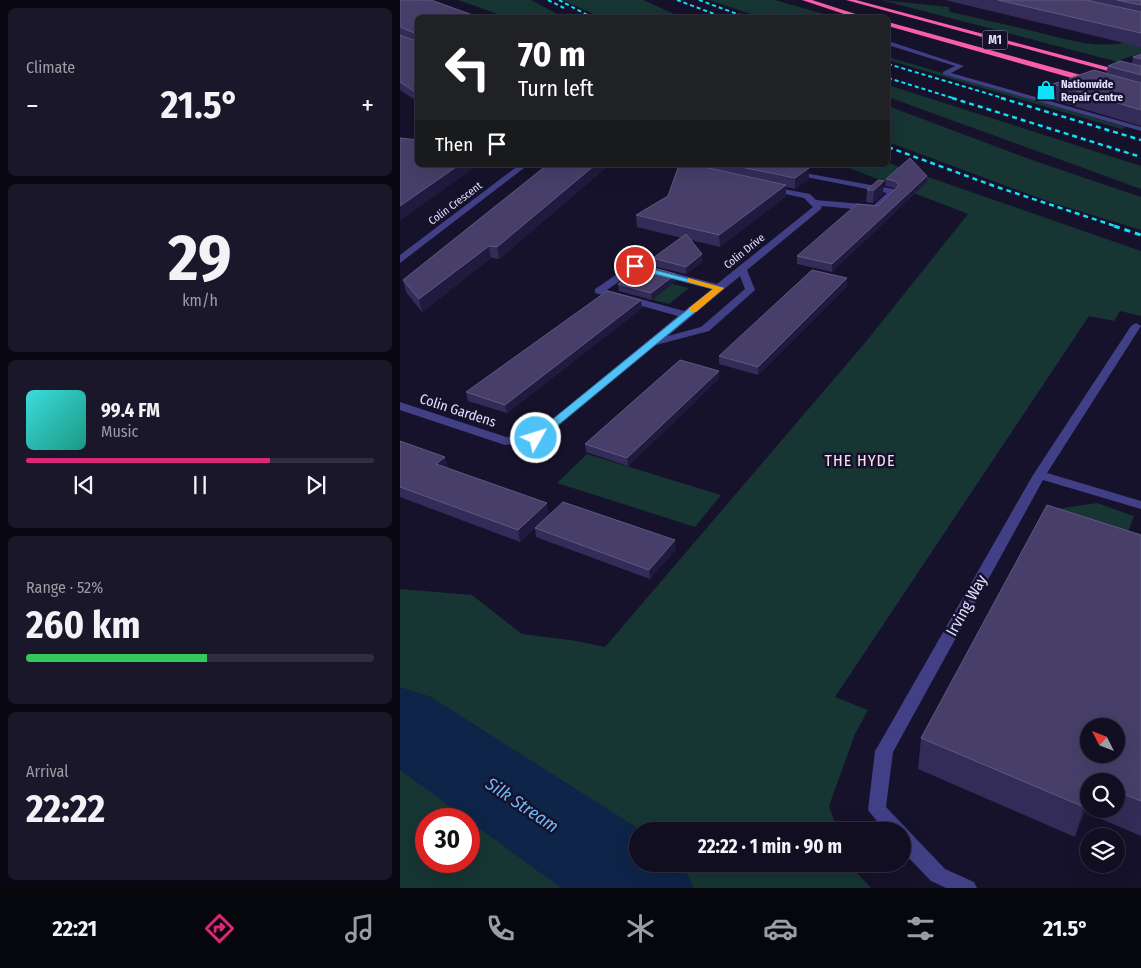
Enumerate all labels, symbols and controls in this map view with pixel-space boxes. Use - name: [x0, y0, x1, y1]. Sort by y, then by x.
- road number: M1: [982, 30, 1008, 50]
- text: 70 m: [518, 33, 586, 75]
- icon: left: [435, 35, 500, 100]
- text: Climate: [26, 58, 75, 77]
- text: Turn left: [518, 75, 594, 102]
- place label: Nationwide Repair Centre: [1061, 78, 1124, 104]
- shop icon: Nationwide Repair Centre: [1035, 79, 1057, 101]
- text: 21.5°: [161, 82, 239, 128]
- text: −: [26, 89, 39, 122]
- text: +: [361, 89, 374, 122]
- icon: arrive: [483, 130, 511, 158]
- text: Then: [435, 133, 473, 156]
- street label: Colin Crescent: [426, 179, 485, 228]
- text: 29: [168, 219, 232, 297]
- street label: Colin Drive: [721, 231, 767, 272]
- pin: [614, 245, 656, 287]
- icon: arrive: [621, 252, 649, 280]
- text: km/h: [182, 291, 218, 310]
- street label: Colin Gardens: [418, 390, 498, 431]
- text: 99.4 FM: [101, 399, 160, 422]
- position arrow: [509, 411, 561, 463]
- text: Music: [101, 422, 138, 441]
- district label: THE HYDE: [825, 451, 895, 470]
- icon: previous: [70, 471, 98, 499]
- icon: pause: [186, 471, 214, 499]
- icon: next: [302, 471, 330, 499]
- street label: Irving Way: [942, 571, 991, 639]
- text: Range · 52%: [26, 578, 103, 597]
- text: 260 km: [26, 602, 140, 648]
- north arrow: [1080, 718, 1125, 762]
- map controls: [1080, 718, 1125, 873]
- text: Arrival: [26, 762, 68, 781]
- water label: Silk Stream: [481, 772, 563, 837]
- button: search: [1080, 773, 1125, 818]
- text: 22:22: [26, 786, 105, 832]
- speed limit sign: 30: [415, 808, 480, 873]
- button: layers: [1080, 828, 1125, 873]
- text: 22:22 · 1 min · 90 m: [698, 835, 842, 858]
- icon: directions: [202, 911, 237, 946]
- icon: music: [342, 911, 377, 946]
- icon: phone: [483, 911, 518, 946]
- icon: climate: [623, 911, 658, 946]
- icon: car: [763, 911, 798, 946]
- icon: filters: [903, 911, 938, 946]
- text: 22:21: [53, 915, 97, 942]
- text: 21.5°: [1043, 915, 1088, 942]

